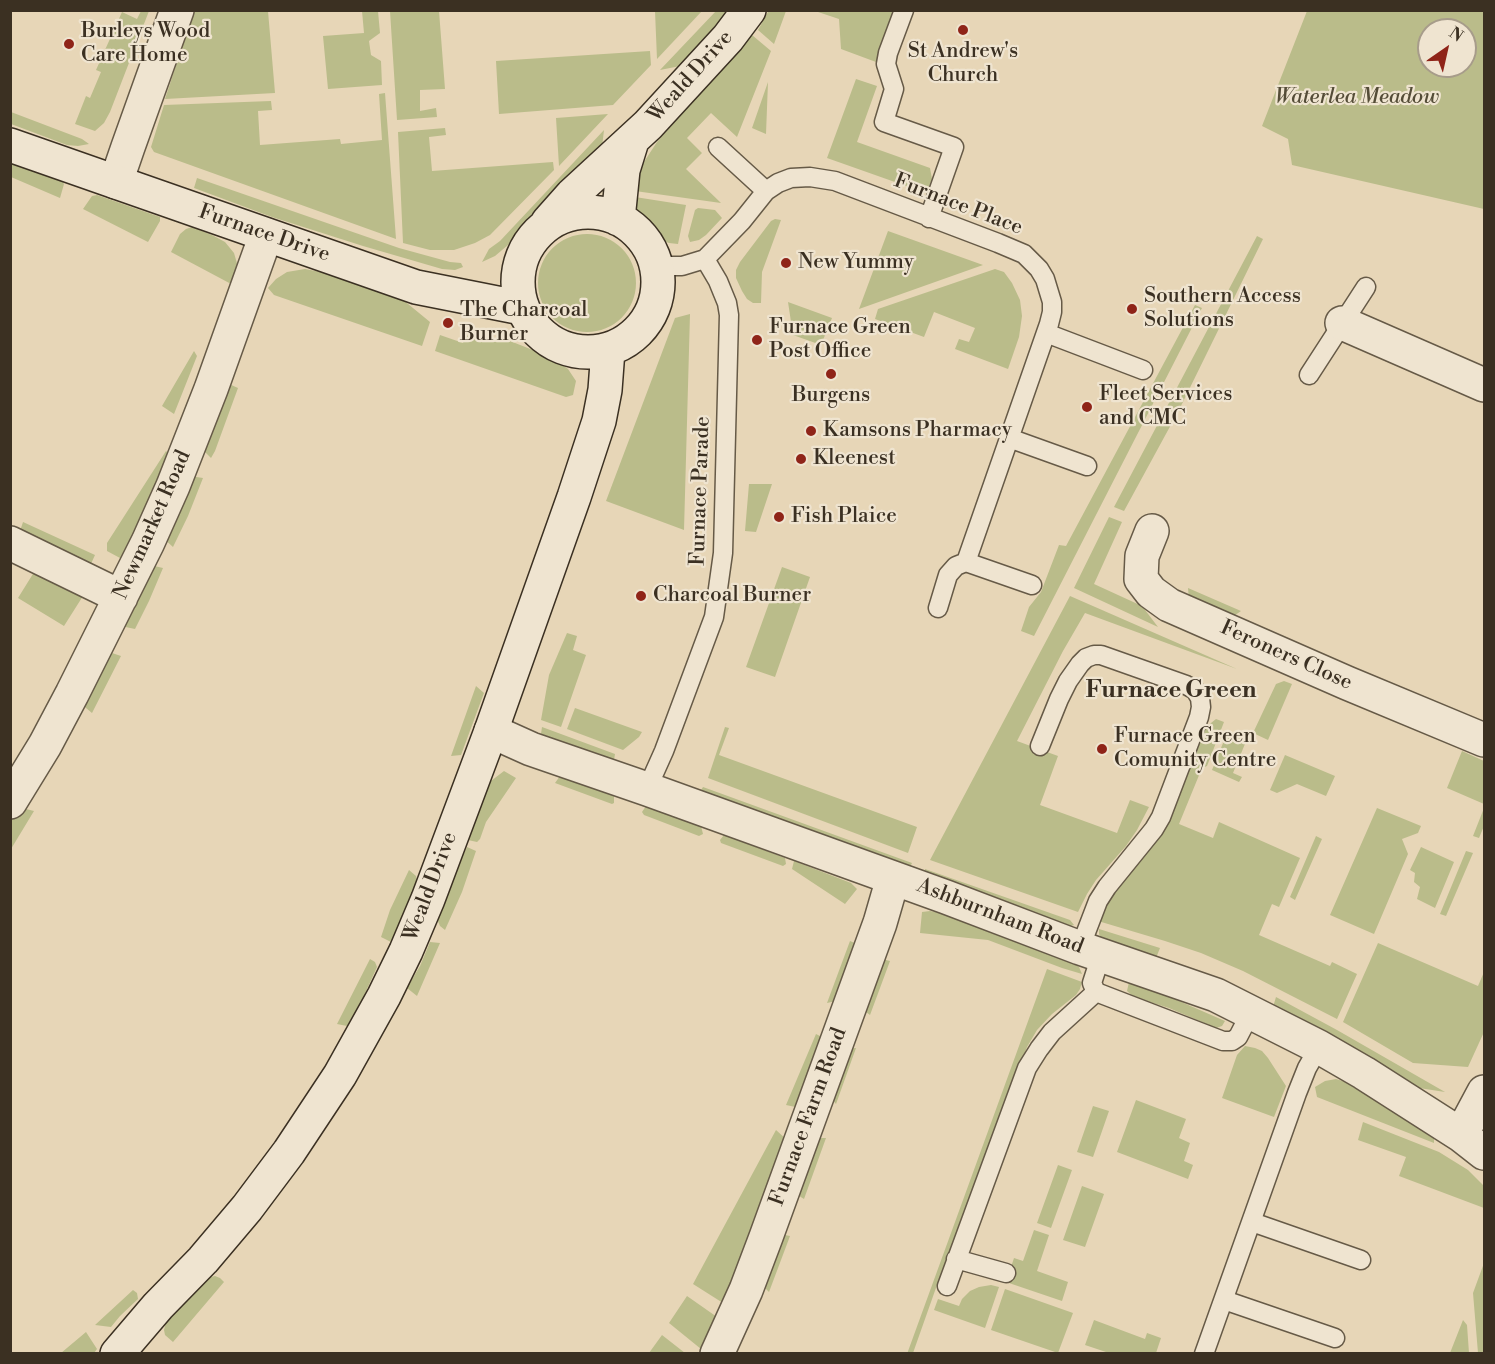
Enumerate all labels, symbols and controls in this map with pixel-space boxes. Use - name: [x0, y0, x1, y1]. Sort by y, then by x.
- north arrow: [1417, 18, 1477, 78]
- place label: Burleys Wood Care Home: [81, 19, 210, 69]
- marker: St Andrew's Church: [956, 23, 970, 37]
- text: N: [1445, 23, 1467, 47]
- street label: Weald Drive: [643, 26, 739, 128]
- marker: Burleys Wood Care Home: [62, 37, 76, 51]
- place label: St Andrew's Church: [908, 39, 1018, 89]
- park label: Waterlea Meadow: [1275, 85, 1439, 111]
- street label: Furnace Place: [890, 169, 1026, 241]
- street label: Furnace Drive: [195, 200, 333, 268]
- place label: New Yummy: [798, 250, 914, 276]
- marker: New Yummy: [779, 256, 793, 270]
- place label: Southern Access Solutions: [1144, 284, 1301, 334]
- place label: The Charcoal Burner: [460, 298, 587, 348]
- marker: Southern Access Solutions: [1125, 302, 1139, 316]
- place label: Furnace Green Post Office: [769, 315, 911, 365]
- marker: The Charcoal Burner: [441, 316, 455, 330]
- marker: Furnace Green Post Office: [750, 333, 764, 347]
- marker: Burgens: [824, 367, 838, 381]
- place label: Fleet Services and CMC: [1099, 382, 1232, 432]
- place label: Burgens: [792, 383, 870, 409]
- marker: Fleet Services and CMC: [1080, 400, 1094, 414]
- street label: Furnace Parade: [686, 416, 716, 566]
- place label: Kamsons Pharmacy: [823, 418, 1012, 444]
- marker: Kamsons Pharmacy: [804, 424, 818, 438]
- place label: Kleenest: [813, 446, 896, 472]
- street label: Newmarket Road: [109, 447, 197, 603]
- marker: Kleenest: [794, 452, 808, 466]
- place label: Fish Plaice: [791, 504, 897, 530]
- marker: Fish Plaice: [772, 510, 786, 524]
- place label: Charcoal Burner: [653, 583, 811, 609]
- marker: Charcoal Burner: [634, 589, 648, 603]
- street label: Feroners Close: [1216, 616, 1356, 696]
- district label: Furnace Green: [1085, 677, 1257, 705]
- place label: Furnace Green Comunity Centre: [1114, 724, 1276, 774]
- marker: Furnace Green Comunity Centre: [1095, 742, 1109, 756]
- street label: Weald Drive: [399, 829, 463, 945]
- street label: Ashburnham Road: [913, 874, 1087, 960]
- street label: Furnace Farm Road: [765, 1024, 853, 1210]

